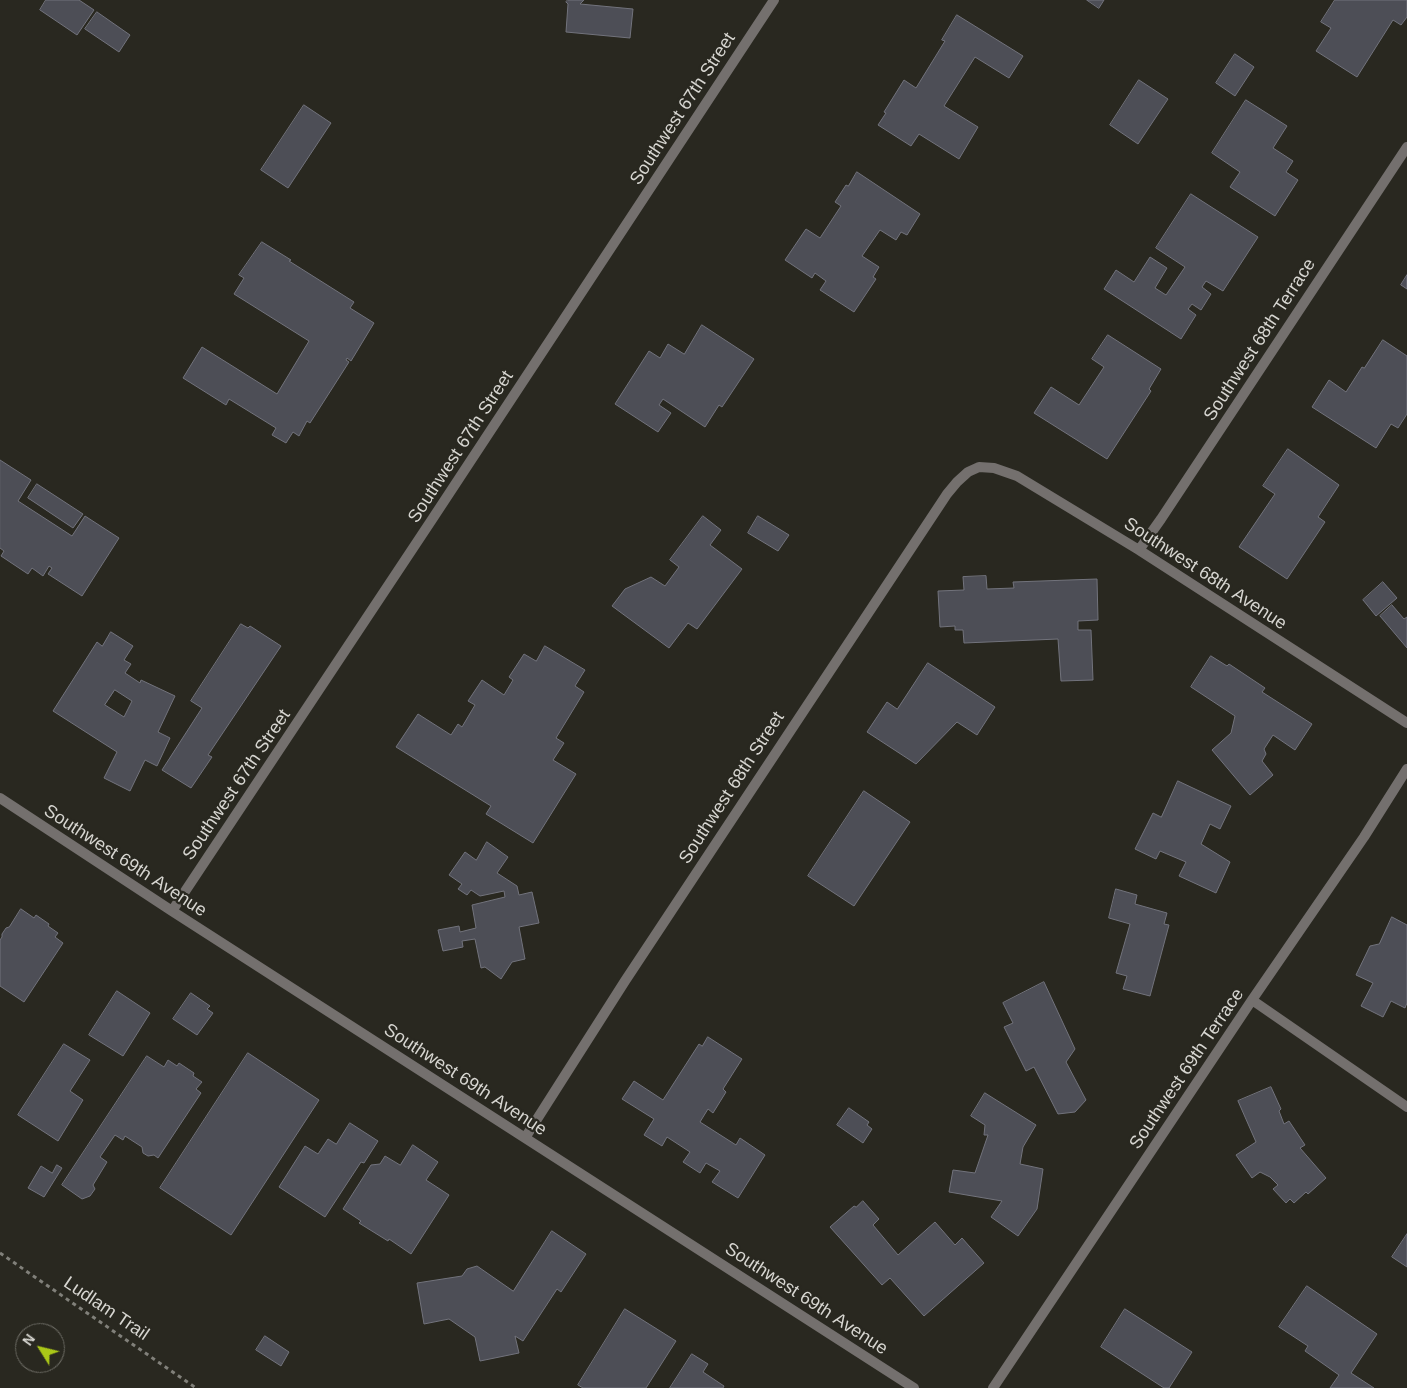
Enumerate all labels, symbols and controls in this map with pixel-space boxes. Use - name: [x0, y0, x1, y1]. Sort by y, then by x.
- street label: Southwest 67th Street: [626, 29, 740, 189]
- street label: Southwest 68th Terrace: [1199, 255, 1321, 425]
- street label: Southwest 67th Street: [404, 367, 518, 527]
- street label: Southwest 68th Avenue: [1120, 513, 1290, 635]
- street label: Southwest 67th Street: [179, 706, 295, 864]
- street label: Southwest 68th Street: [675, 708, 789, 868]
- street label: Southwest 69th Avenue: [40, 800, 210, 922]
- street label: Southwest 69th Terrace: [1125, 985, 1249, 1153]
- street label: Southwest 69th Avenue: [380, 1019, 550, 1141]
- street label: Southwest 69th Avenue: [721, 1238, 891, 1360]
- street label: Ludlam Trail: [59, 1273, 153, 1345]
- north arrow: [15, 1323, 65, 1373]
- text: N: [19, 1331, 38, 1349]

